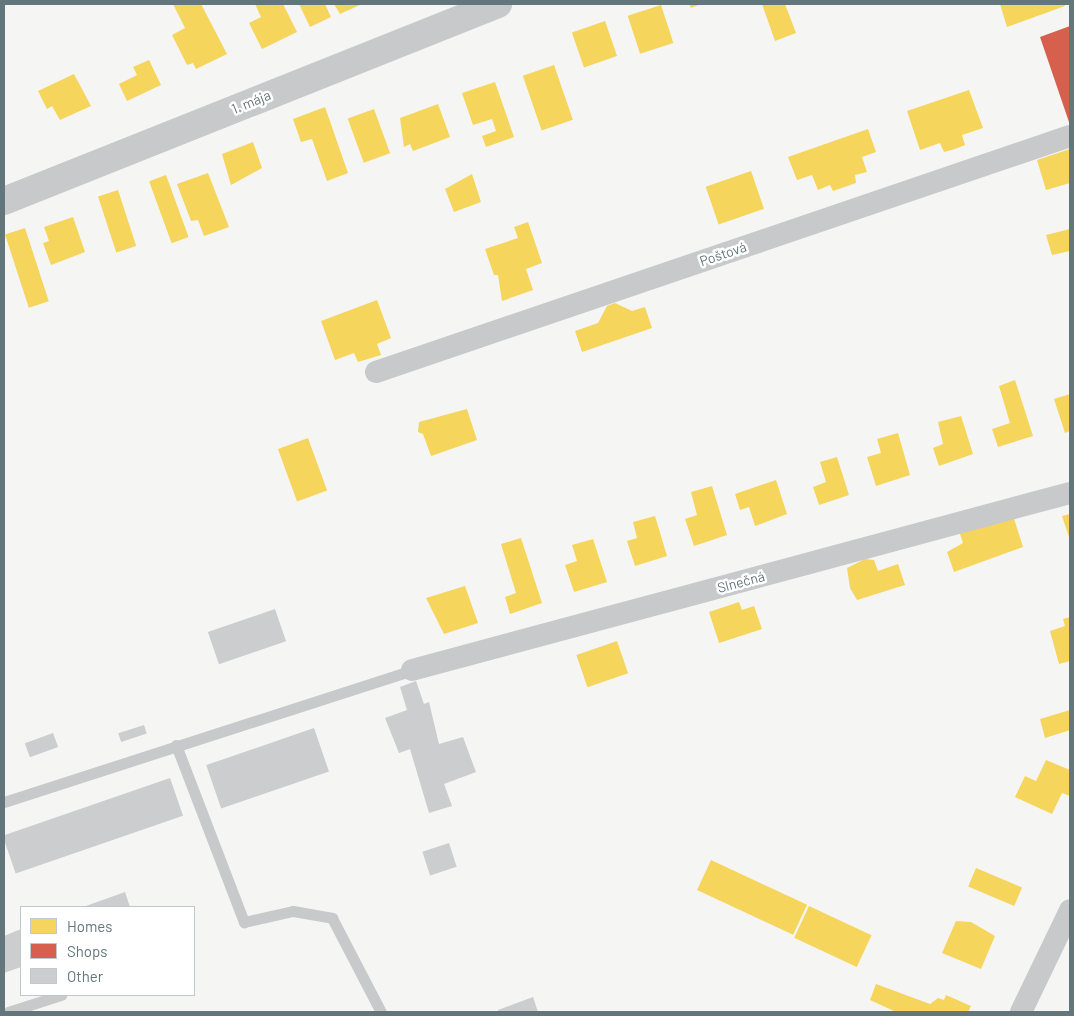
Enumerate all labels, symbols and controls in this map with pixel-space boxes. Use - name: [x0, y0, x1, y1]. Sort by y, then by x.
- street label: 1. mája: [229, 87, 273, 117]
- street label: Poštová: [697, 238, 749, 270]
- street label: Slnečná: [716, 568, 766, 596]
- legend: [20, 906, 195, 996]
- text: Homes: [67, 917, 112, 935]
- text: Shops: [67, 942, 107, 960]
- text: Other: [67, 967, 103, 985]

